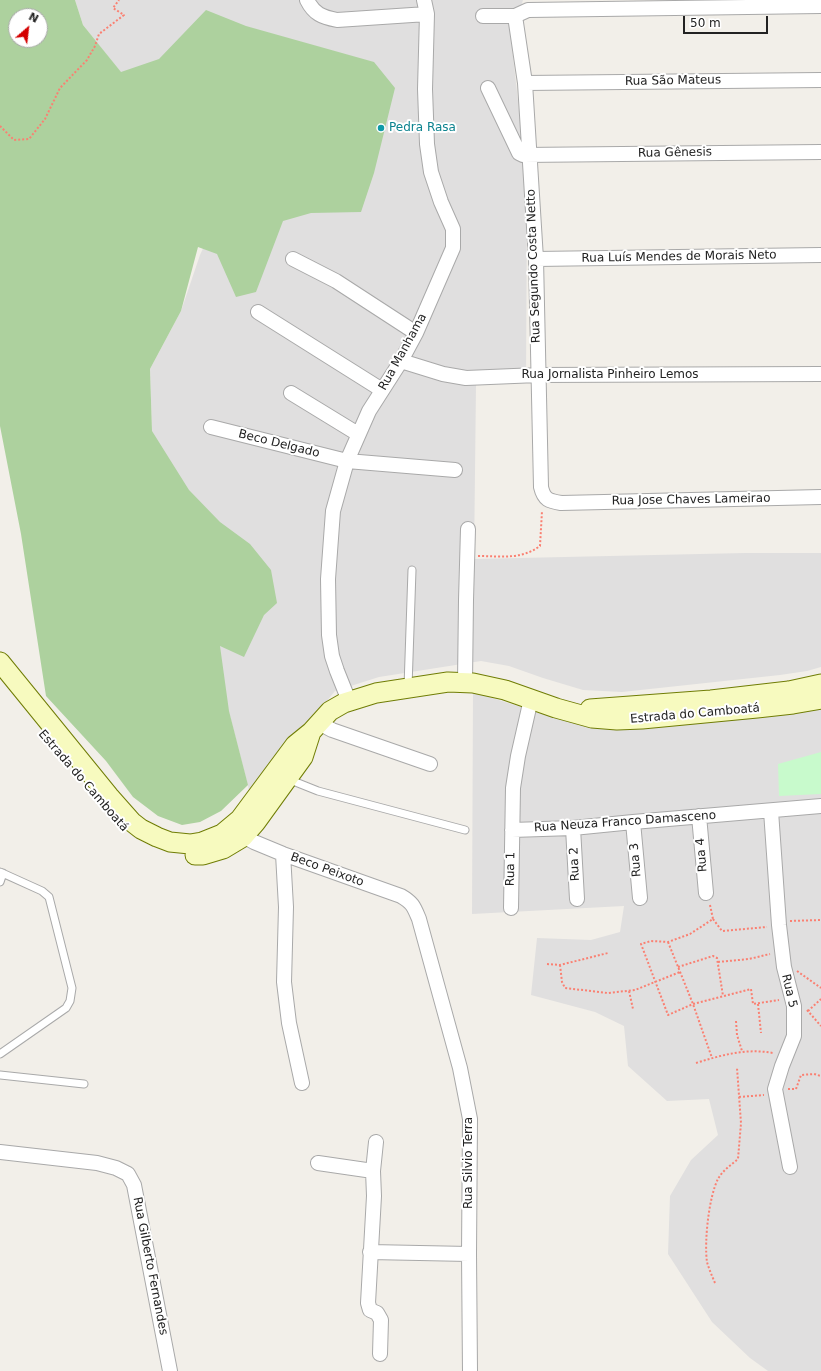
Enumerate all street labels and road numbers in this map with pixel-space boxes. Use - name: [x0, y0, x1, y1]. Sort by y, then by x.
- street label: Rua São Mateus: [625, 73, 721, 89]
- street label: Rua Gênesis: [638, 145, 712, 161]
- street label: Rua Segundo Costa Netto: [524, 189, 544, 343]
- street label: Rua Luís Mendes de Morais Neto: [581, 248, 777, 266]
- street label: Rua Manhama: [376, 311, 430, 393]
- street label: Rua Jornalista Pinheiro Lemos: [521, 368, 699, 382]
- street label: Beco Delgado: [237, 427, 321, 461]
- street label: Rua Jose Chaves Lameirao: [611, 491, 771, 509]
- street label: Estrada do Camboatá: [630, 701, 760, 727]
- street label: Estrada do Camboatá: [35, 727, 131, 835]
- street label: Rua Neuza Franco Damasceno: [533, 808, 717, 836]
- street label: Rua 4: [693, 837, 711, 873]
- street label: Rua 3: [627, 842, 645, 878]
- street label: Rua 2: [567, 847, 583, 881]
- street label: Beco Peixoto: [288, 850, 366, 890]
- street label: Rua 1: [504, 852, 518, 886]
- street label: Rua 5: [778, 973, 800, 1009]
- street label: Rua Silvio Terra: [462, 1117, 476, 1209]
- street label: Rua Gilberto Fernandes: [130, 1196, 170, 1336]

